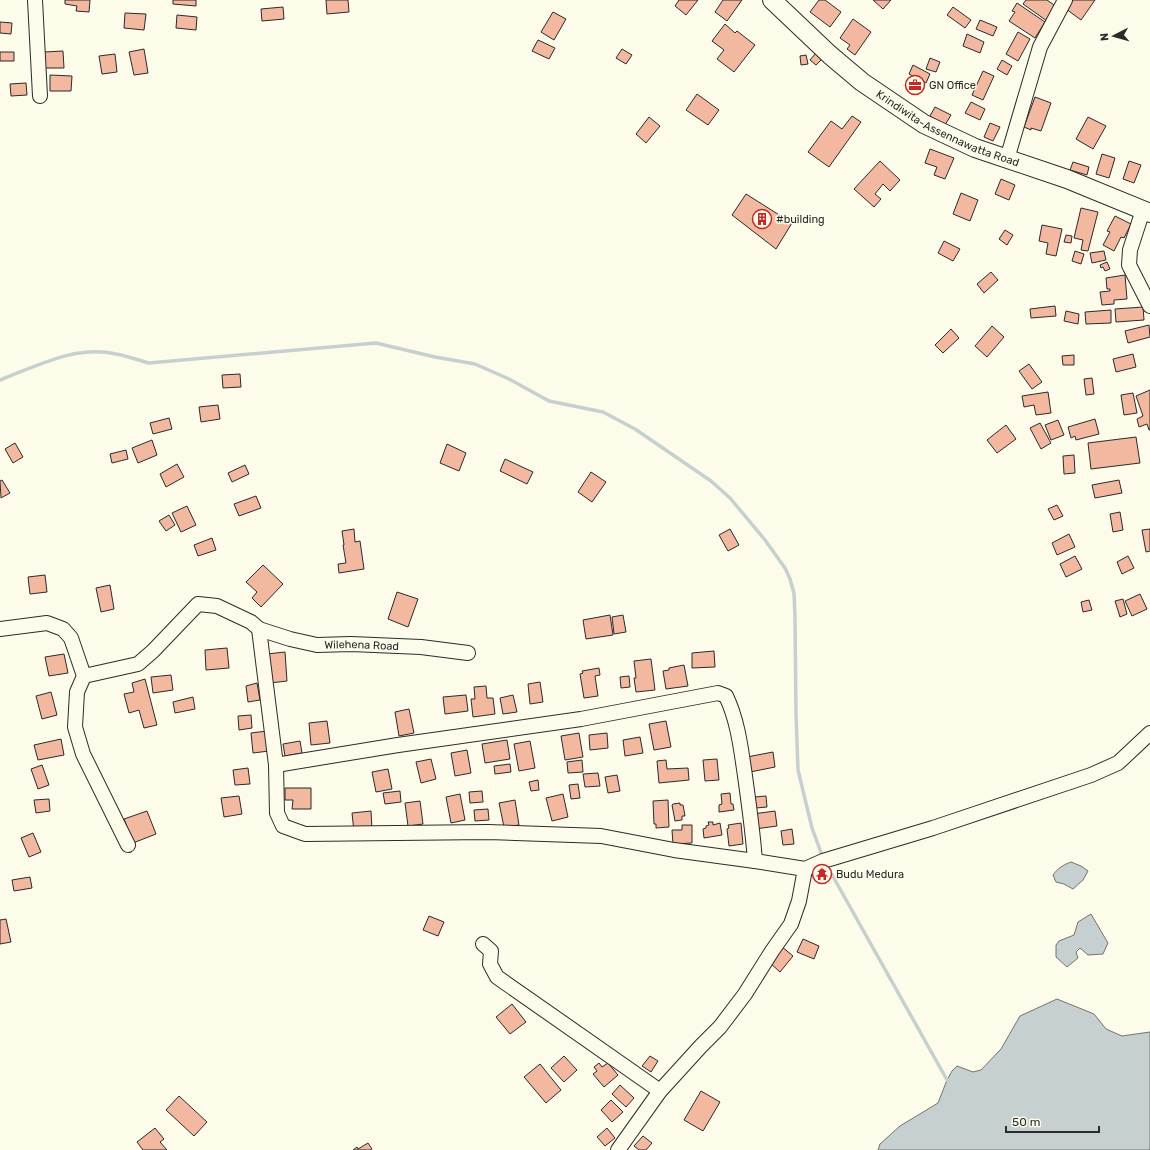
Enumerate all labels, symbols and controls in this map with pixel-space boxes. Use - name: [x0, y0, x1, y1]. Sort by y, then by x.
- north arrow: [1094, 16, 1134, 56]
- text: N: [1098, 32, 1111, 42]
- office icon: GN Office: [904, 74, 926, 96]
- place label: GN Office: [929, 79, 976, 92]
- street label: Krindiwita-Assennawatta Road: [874, 87, 1021, 169]
- building icon: #building: [751, 208, 773, 230]
- place label: #building: [776, 213, 825, 226]
- street label: Wilehena Road: [324, 637, 399, 653]
- temple icon: Budu Medura: [811, 863, 833, 885]
- place label: Budu Medura: [836, 868, 904, 881]
- scale bar: [1006, 1108, 1099, 1134]
- text: 50 m: [1012, 1115, 1040, 1129]

